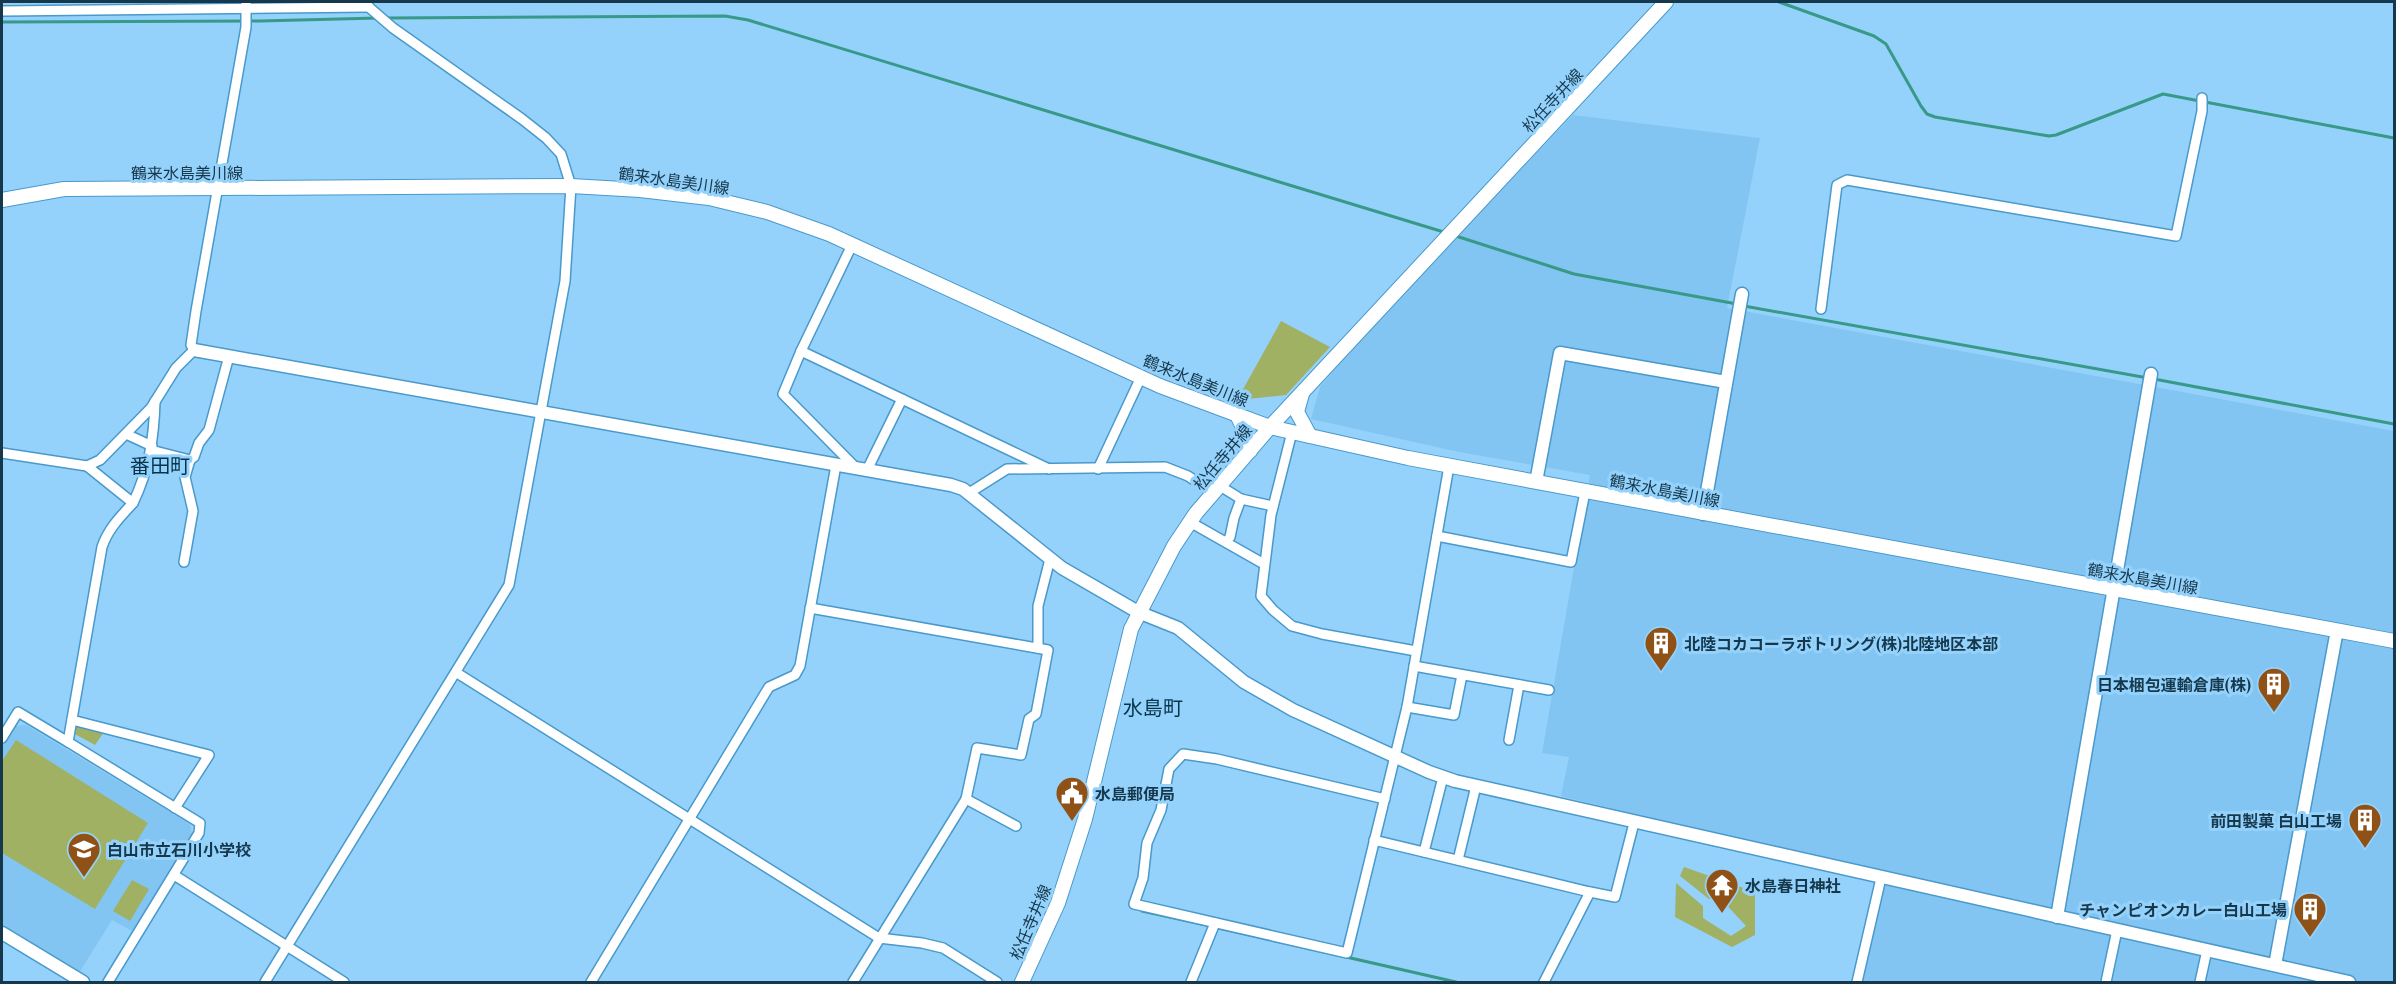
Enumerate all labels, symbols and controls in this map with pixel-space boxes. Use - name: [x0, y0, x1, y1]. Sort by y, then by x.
- street label: 松任寺井線: [1517, 64, 1587, 136]
- street label: 鶴来水島美川線: [131, 162, 243, 183]
- street label: 鶴来水島美川線: [617, 162, 731, 198]
- street label: 鶴来水島美川線: [1140, 349, 1252, 411]
- street label: 松任寺井線: [1188, 420, 1256, 494]
- district label: 番田町: [130, 451, 190, 478]
- street label: 鶴来水島美川線: [1608, 469, 1722, 511]
- street label: 鶴来水島美川線: [2086, 558, 2200, 598]
- building icon: 北陸コカコーラボトリング(株)北陸地区本部: [1643, 625, 1679, 672]
- place label: 北陸コカコーラボトリング(株)北陸地区本部: [1684, 633, 1998, 654]
- building icon: 日本梱包運輸倉庫(株): [2256, 666, 2292, 713]
- place label: 日本梱包運輸倉庫(株): [2097, 674, 2251, 695]
- district label: 水島町: [1123, 693, 1183, 720]
- public building icon: 水島郵便局: [1054, 775, 1090, 822]
- place label: 水島郵便局: [1095, 783, 1175, 804]
- building icon: 前田製菓 白山工場: [2347, 802, 2383, 849]
- place label: 前田製菓 白山工場: [2210, 810, 2342, 831]
- school or university icon: 白山市立石川小学校: [66, 831, 102, 878]
- place label: 白山市立石川小学校: [107, 839, 251, 860]
- temple icon: 水島春日神社: [1704, 867, 1740, 914]
- place label: 水島春日神社: [1745, 875, 1841, 896]
- street label: 松任寺井線: [1005, 881, 1055, 963]
- building icon: チャンピオンカレー白山工場: [2292, 891, 2328, 938]
- place label: チャンピオンカレー白山工場: [2079, 899, 2287, 920]

